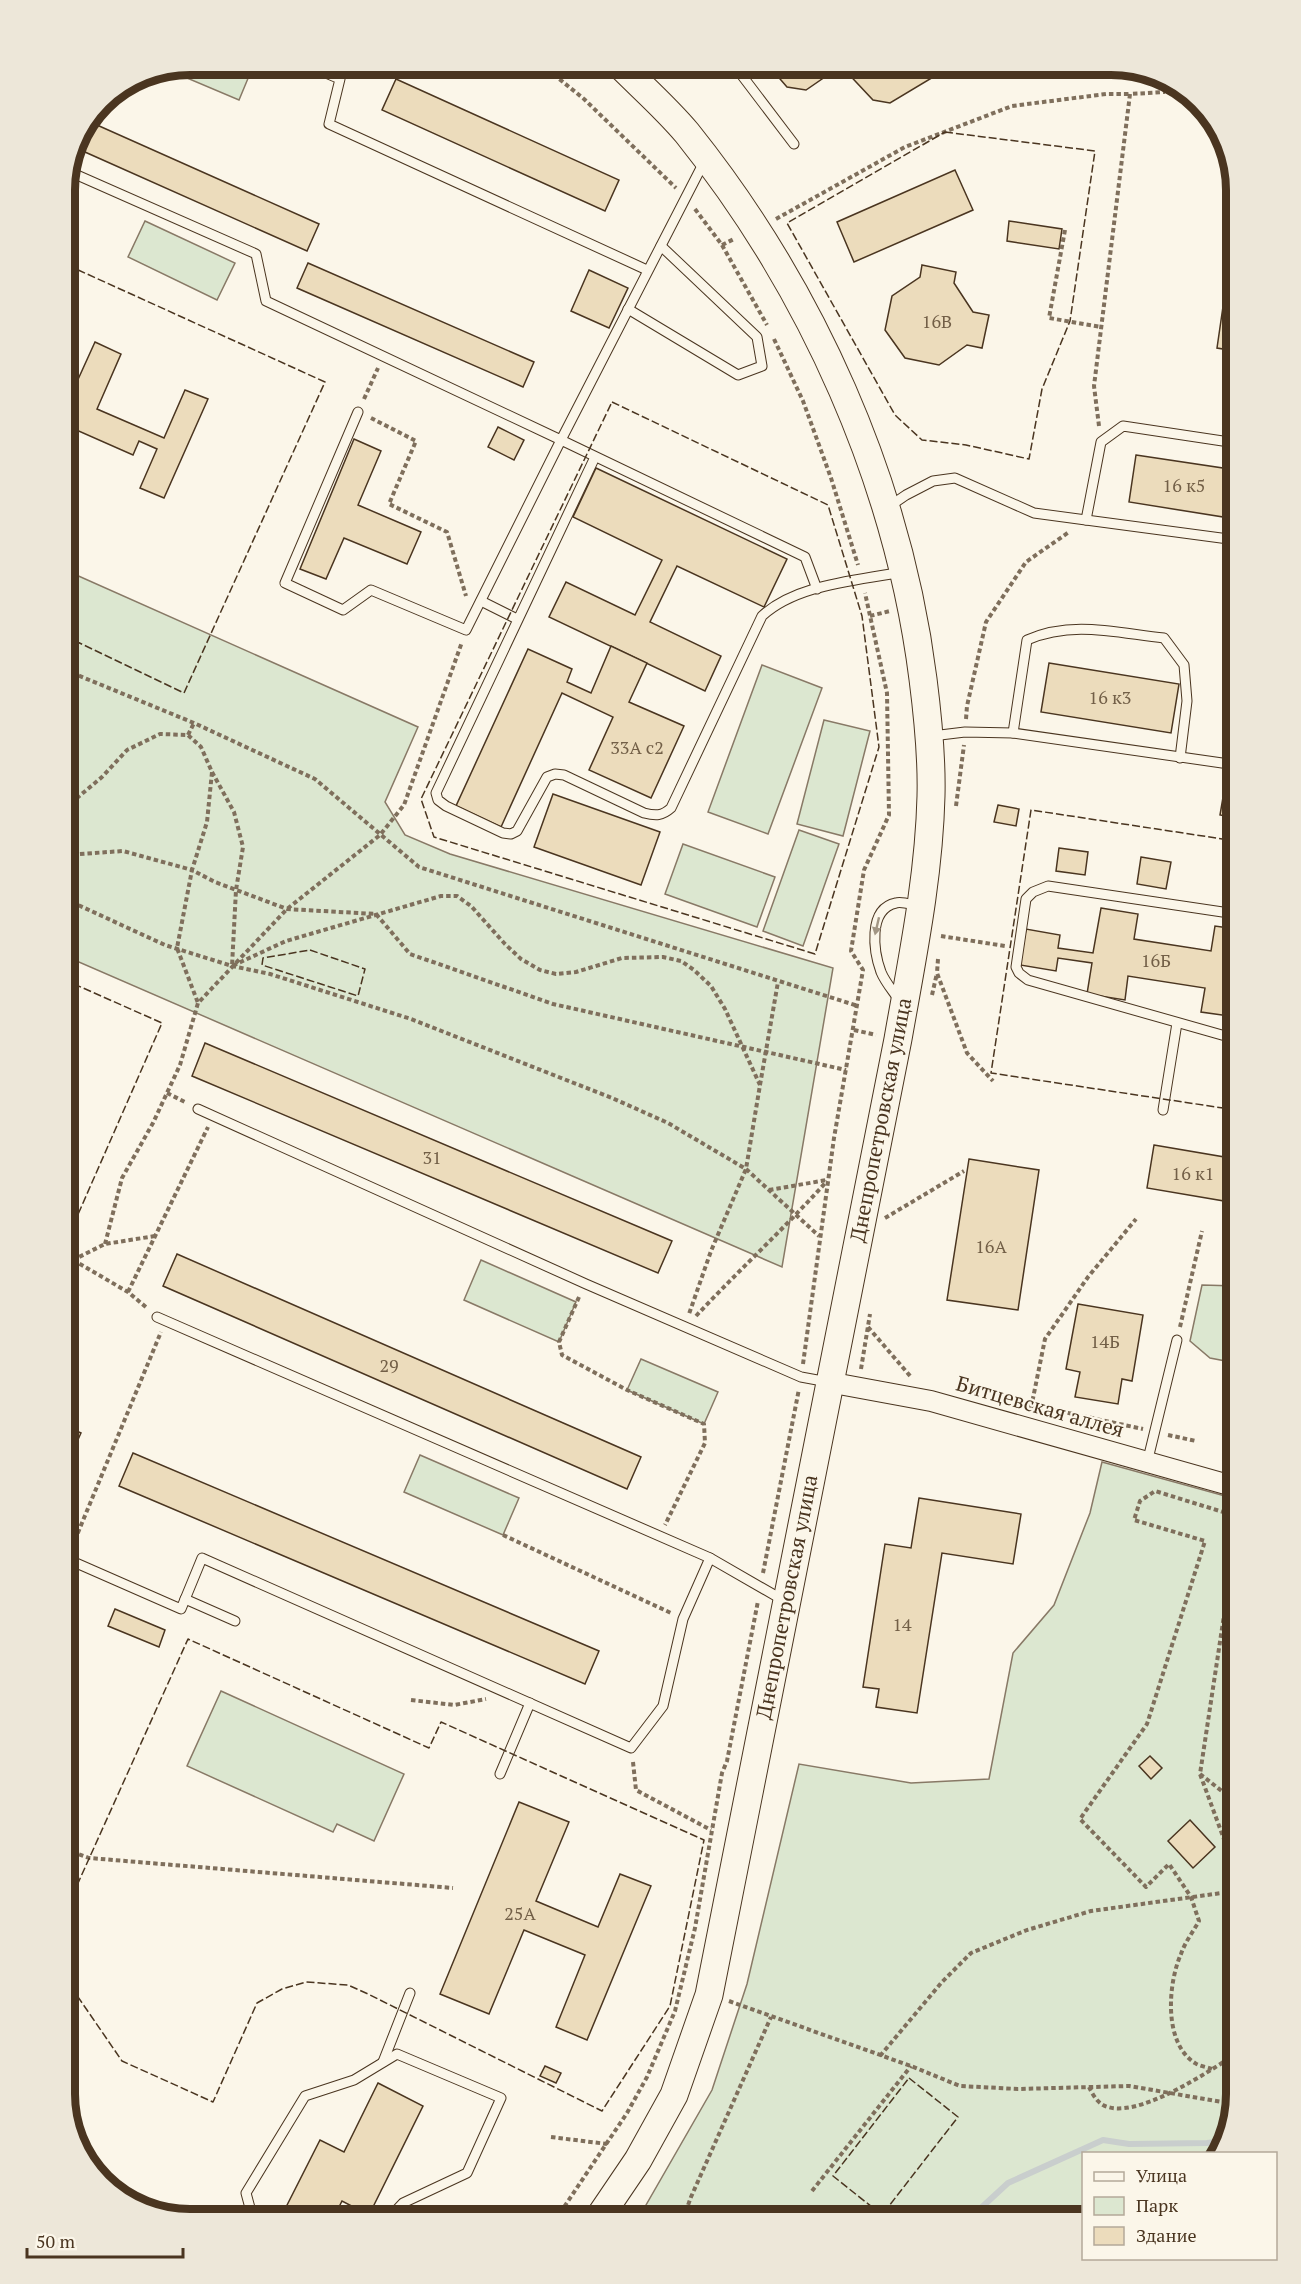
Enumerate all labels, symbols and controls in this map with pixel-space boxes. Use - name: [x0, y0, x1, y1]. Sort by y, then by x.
- house number: 16В: [922, 309, 952, 333]
- house number: 16 к5: [1163, 473, 1205, 497]
- house number: 16 к3: [1089, 685, 1131, 709]
- house number: 33А с2: [610, 735, 664, 759]
- one-way arrow: [872, 917, 881, 936]
- house number: 16Б: [1141, 948, 1171, 972]
- street label: Днепропетровская улица: [843, 995, 918, 1244]
- house number: 31: [422, 1145, 442, 1169]
- house number: 16 к1: [1172, 1161, 1214, 1185]
- house number: 16А: [975, 1234, 1007, 1258]
- house number: 14Б: [1090, 1329, 1120, 1353]
- house number: 29: [379, 1353, 399, 1377]
- street label: Битцевская аллея: [953, 1369, 1127, 1443]
- street label: Днепропетровская улица: [749, 1472, 824, 1721]
- house number: 14: [892, 1612, 912, 1636]
- house number: 25А: [504, 1901, 536, 1925]
- legend: [1082, 2152, 1277, 2260]
- text: Улица: [1136, 2163, 1187, 2187]
- text: Парк: [1136, 2193, 1178, 2217]
- scale bar: [27, 2221, 183, 2259]
- text: Здание: [1136, 2223, 1196, 2247]
- text: 50 m: [36, 2229, 76, 2253]

